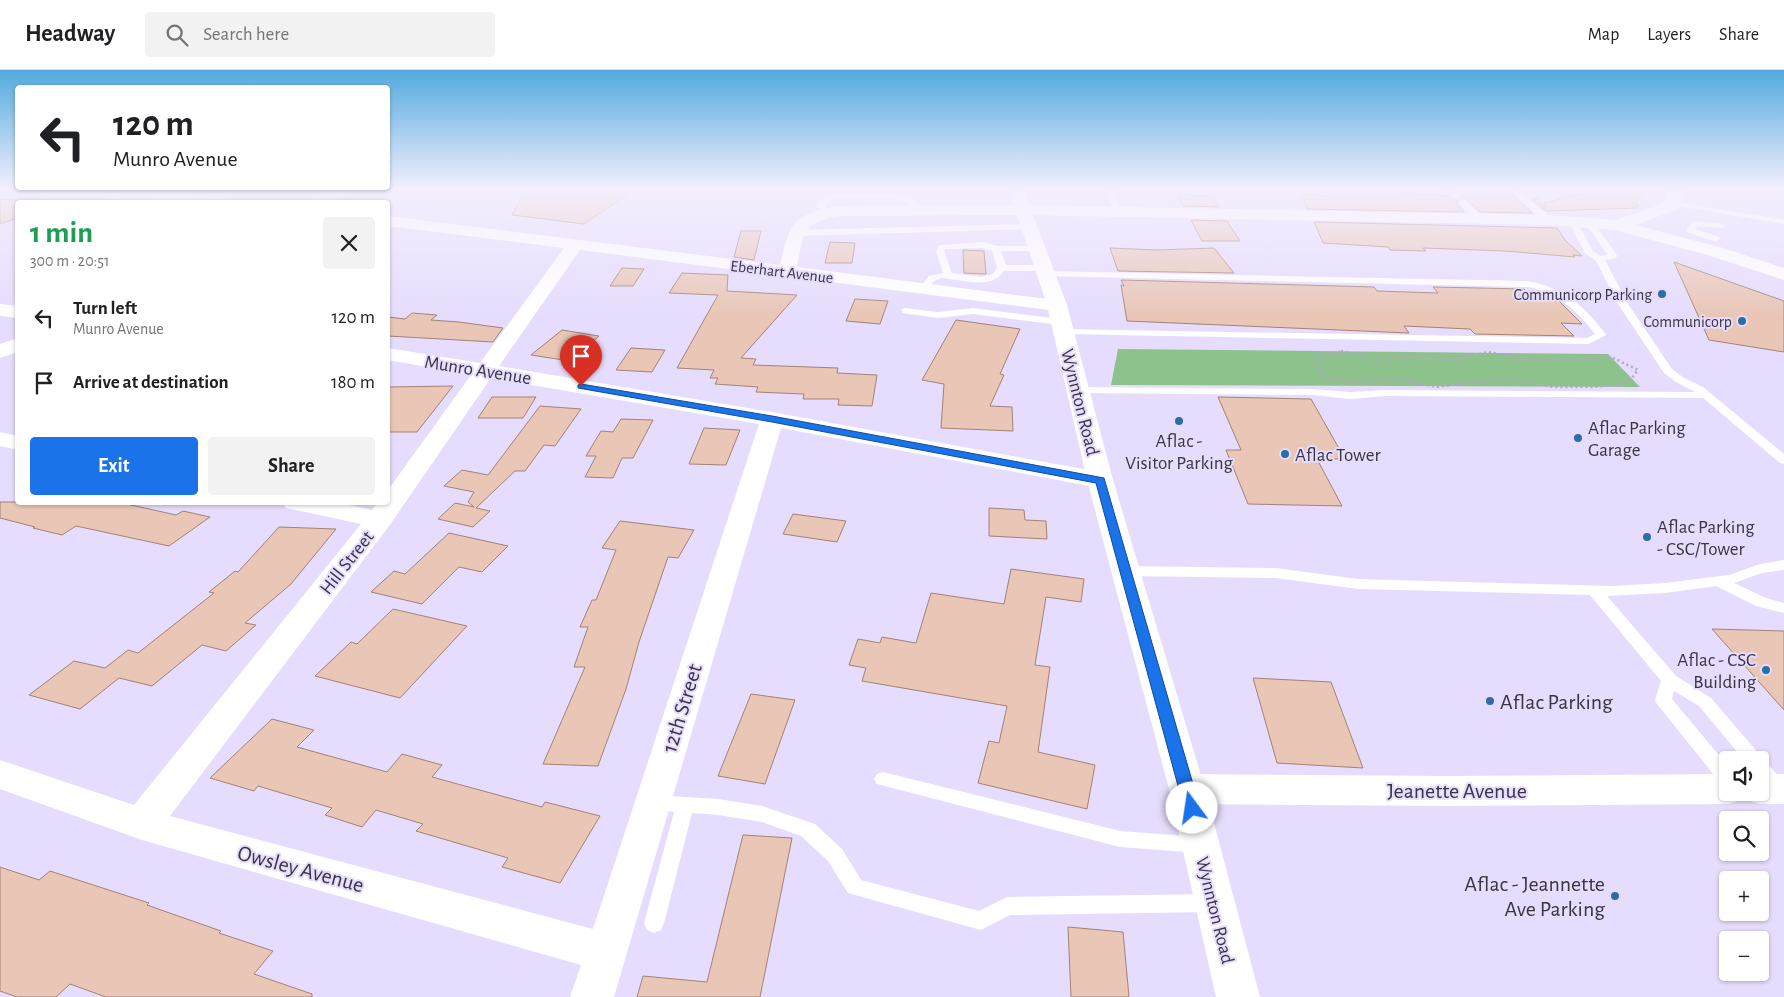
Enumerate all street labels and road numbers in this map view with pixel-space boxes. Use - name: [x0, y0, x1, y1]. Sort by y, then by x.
- street label: Eberhart Avenue: [729, 258, 834, 286]
- street label: Wynnton Road: [1057, 347, 1102, 458]
- street label: Munro Avenue: [423, 353, 532, 388]
- street label: Hill Street: [317, 528, 378, 598]
- street label: 12th Street: [658, 661, 706, 755]
- street label: Jeanette Avenue: [1387, 780, 1527, 802]
- street label: Owsley Avenue: [235, 842, 366, 896]
- street label: Wynnton Road: [1192, 855, 1237, 966]

